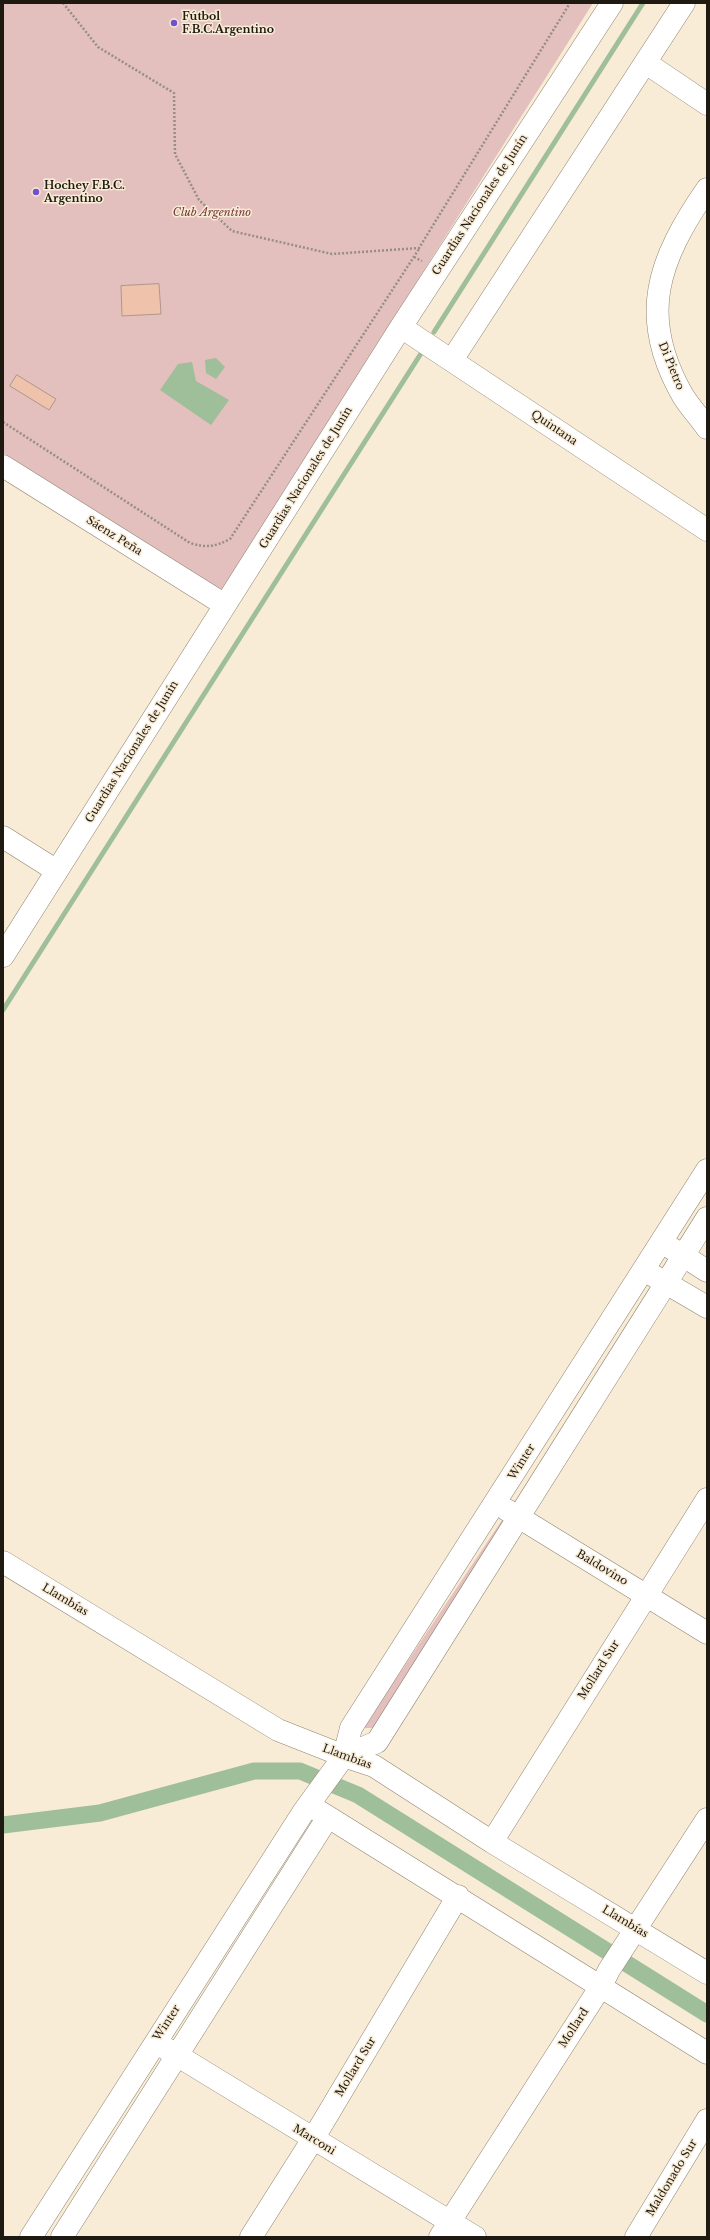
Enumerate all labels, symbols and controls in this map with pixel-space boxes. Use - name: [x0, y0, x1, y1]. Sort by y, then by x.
- place label: Fútbol F.B.C.Argentino: [182, 10, 274, 36]
- marker: Fútbol F.B.C.Argentino: [169, 18, 179, 28]
- street label: Guardias Nacionales de Junín: [430, 132, 530, 278]
- place label: Hochey F.B.C. Argentino: [44, 179, 125, 205]
- marker: Hochey F.B.C. Argentino: [31, 187, 41, 197]
- park label: Club Argentino: [173, 206, 251, 220]
- street label: Di Pietro: [655, 340, 687, 392]
- street label: Guardias Nacionales de Junín: [257, 405, 355, 551]
- street label: Quintana: [528, 408, 580, 448]
- street label: Sáenz Peña: [84, 514, 144, 558]
- street label: Guardias Nacionales de Junín: [83, 679, 181, 825]
- street label: Winter: [506, 1442, 538, 1482]
- street label: Baldovino: [574, 1547, 630, 1589]
- street label: Llambías: [40, 1581, 90, 1619]
- street label: Mollard Sur: [576, 1638, 622, 1702]
- street label: Llambías: [321, 1742, 373, 1772]
- street label: Llambías: [600, 1903, 650, 1941]
- street label: Winter: [151, 2003, 183, 2043]
- street label: Mollard: [556, 2006, 592, 2050]
- street label: Mollard Sur: [333, 2035, 379, 2099]
- street label: Marconi: [290, 2122, 338, 2158]
- street label: Maldonado Sur: [644, 2137, 700, 2219]

